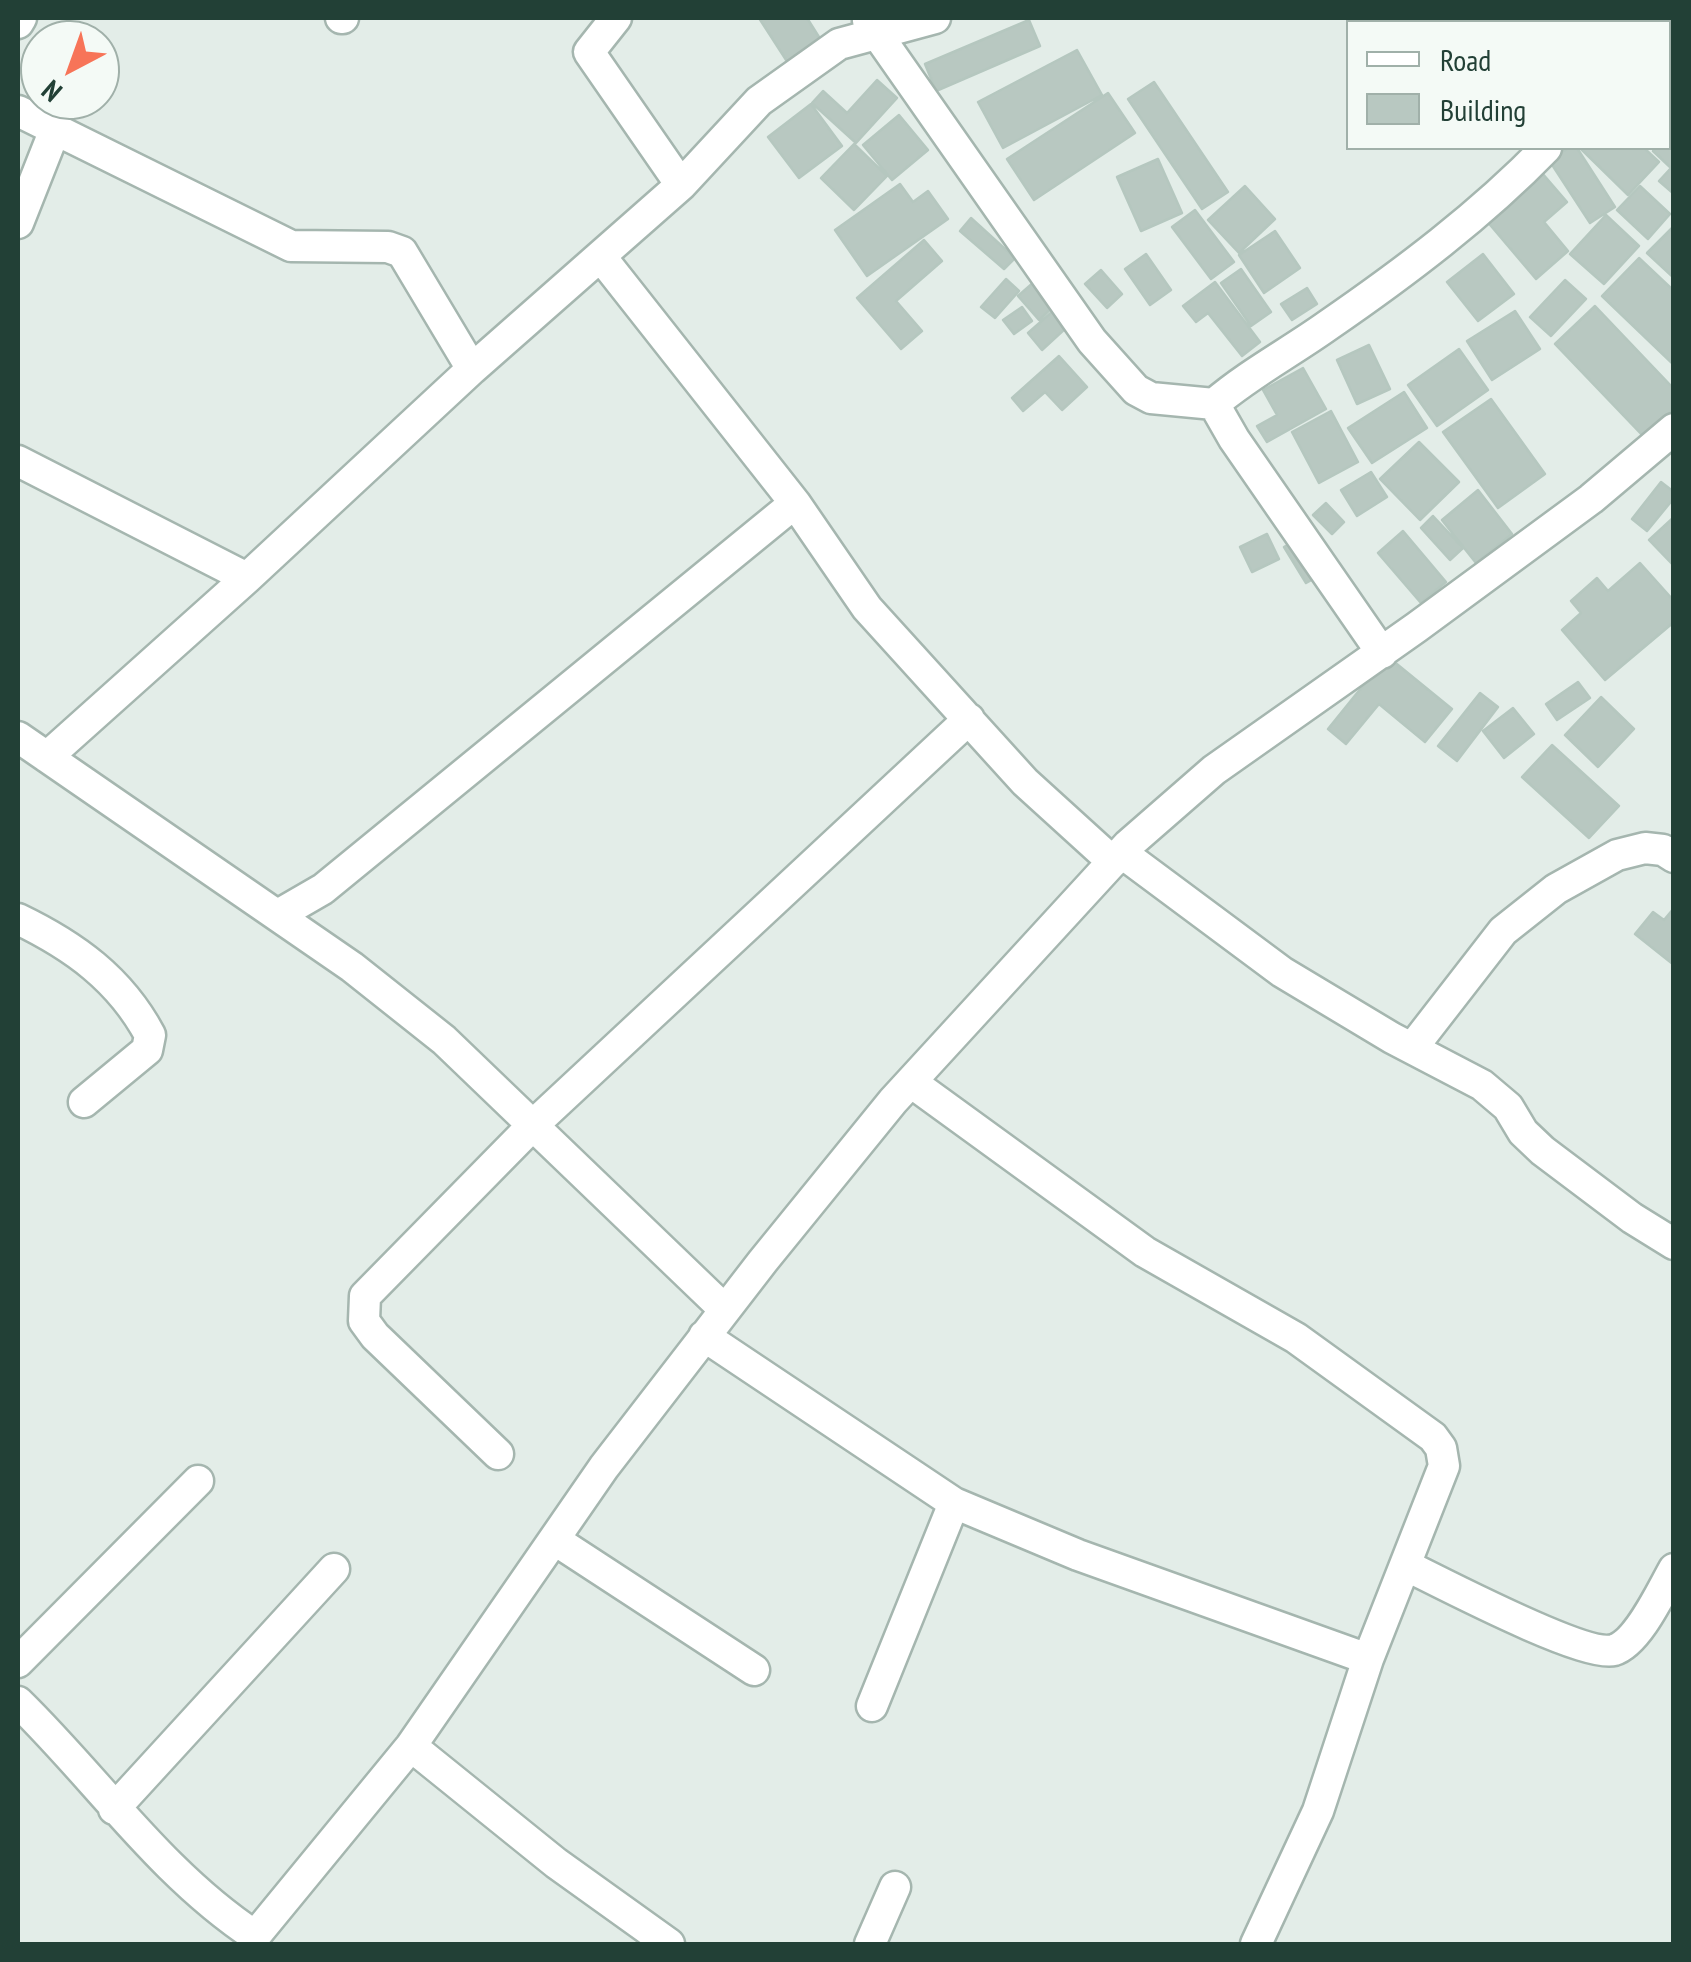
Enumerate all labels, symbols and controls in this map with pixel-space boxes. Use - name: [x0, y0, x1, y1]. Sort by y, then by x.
- north arrow: [20, 20, 120, 120]
- legend: [1346, 20, 1671, 150]
- text: Road: [1440, 40, 1491, 79]
- text: N: [33, 73, 69, 110]
- text: Building: [1440, 90, 1526, 129]

